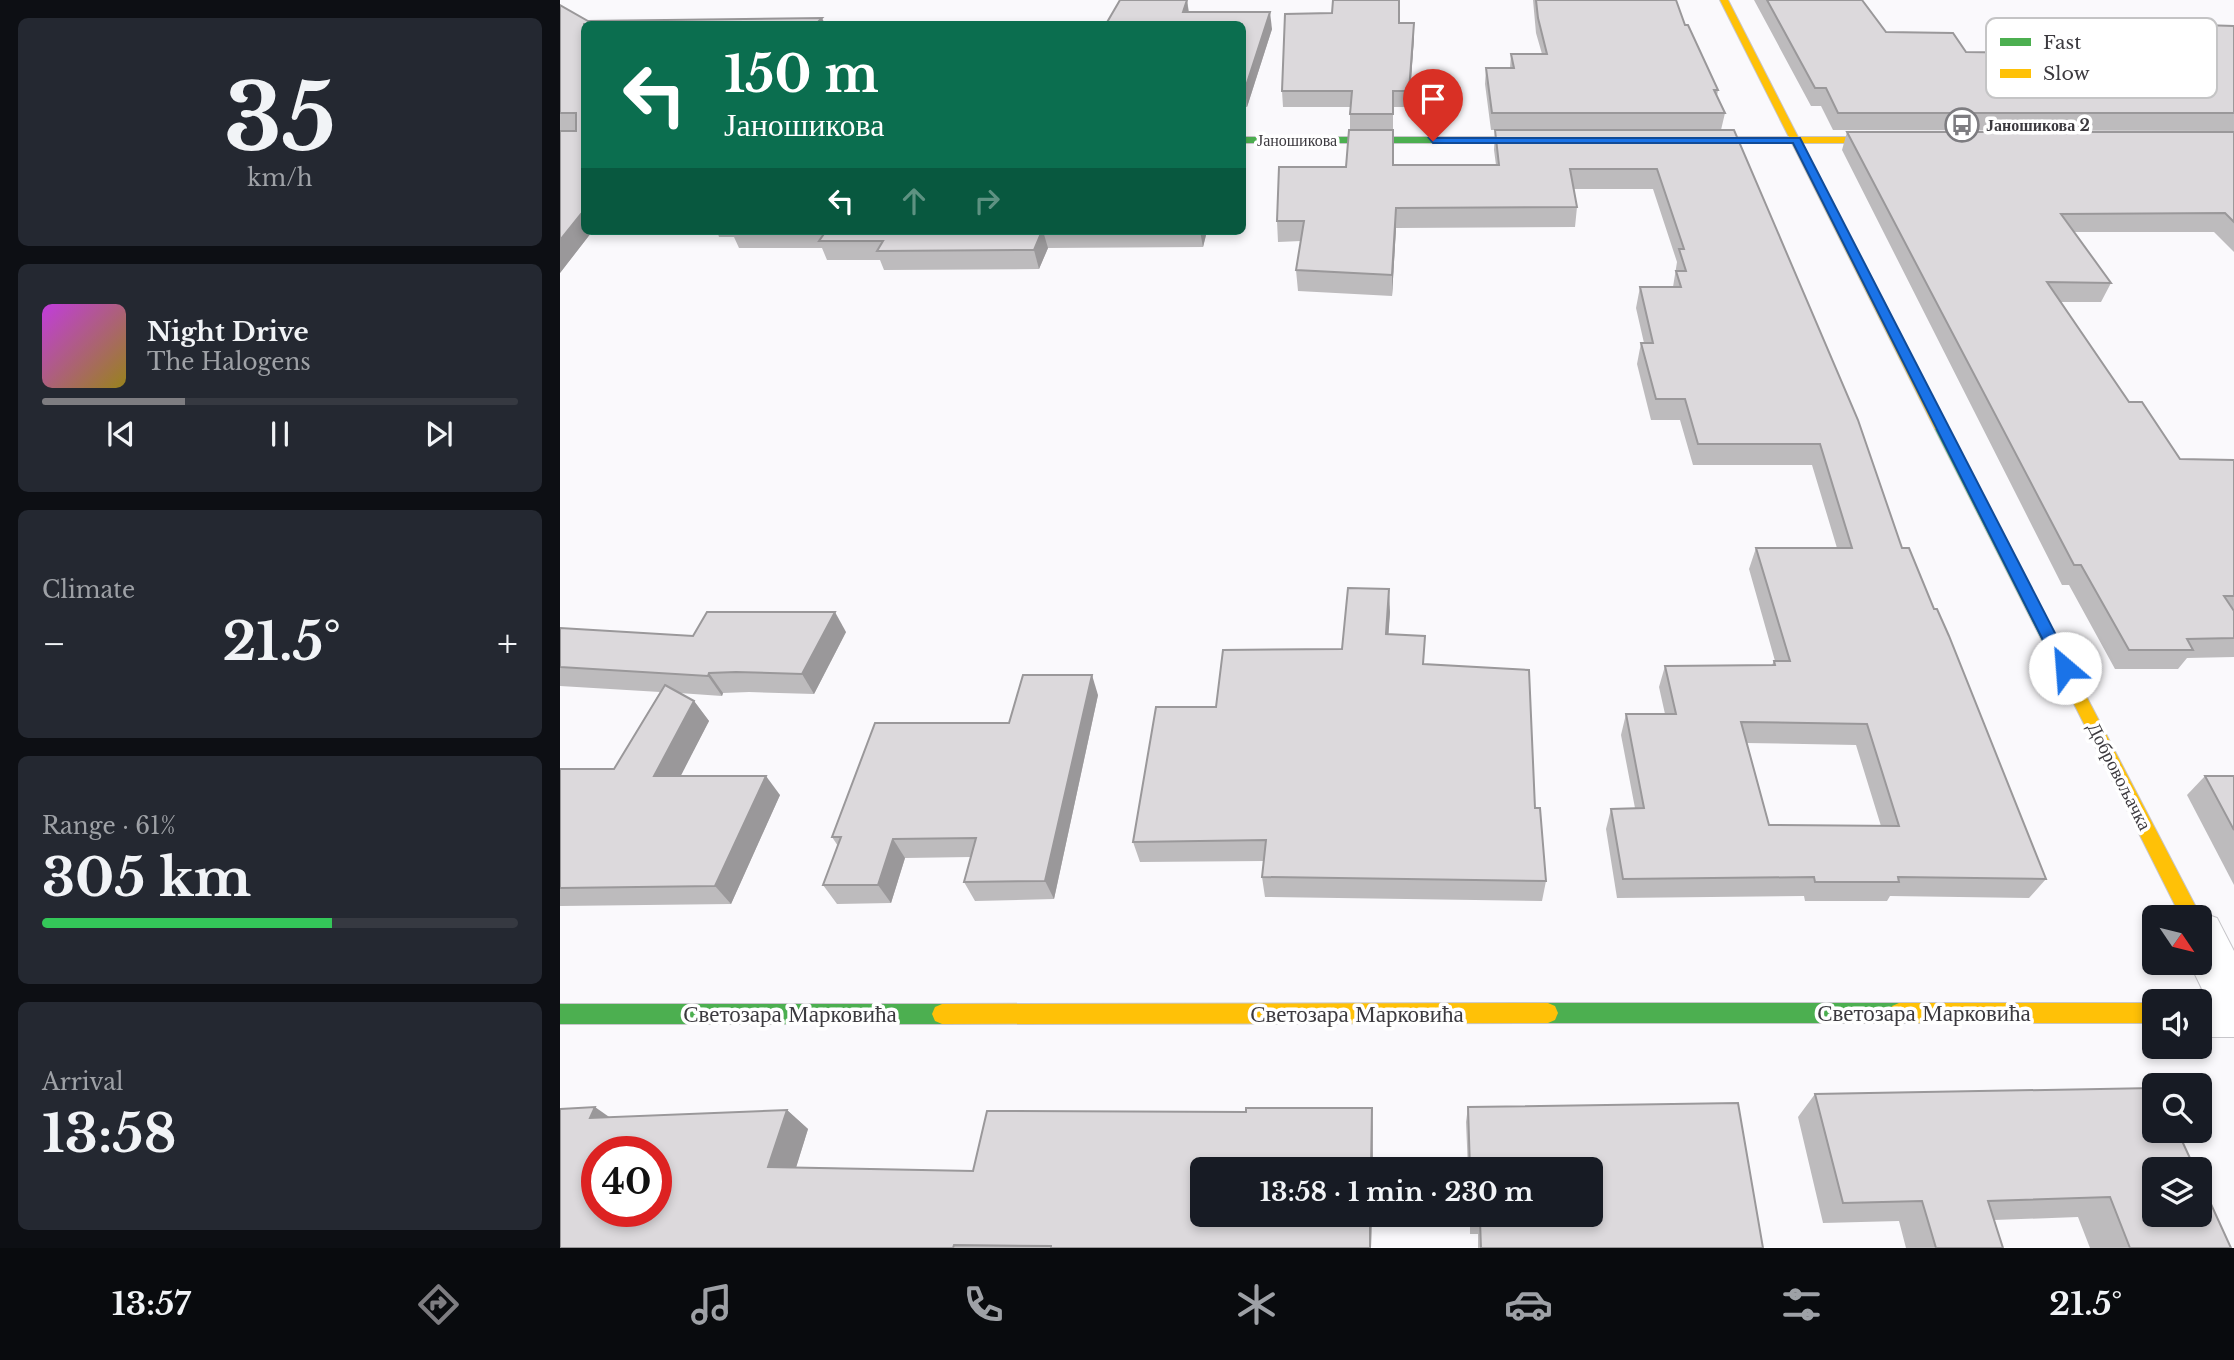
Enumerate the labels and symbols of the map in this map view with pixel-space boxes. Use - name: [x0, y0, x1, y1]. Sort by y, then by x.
- legend: [1986, 18, 2217, 98]
- text: Fast: [2043, 31, 2082, 54]
- text: Slow: [2043, 62, 2090, 85]
- pin: [1403, 69, 1463, 141]
- bus stop icon: Јаношикова 2: [1943, 106, 1981, 144]
- place label: Јаношикова 2: [1986, 115, 2090, 135]
- street label: Јаношикова: [1257, 130, 1337, 150]
- position arrow: [2028, 631, 2102, 705]
- street label: Добровољачка: [2083, 718, 2157, 834]
- north arrow: [2142, 905, 2212, 975]
- street label: Светозара Марковића: [1817, 999, 2031, 1027]
- street label: Светозара Марковића: [683, 1000, 897, 1028]
- street label: Светозара Марковића: [1250, 1000, 1464, 1028]
- speed limit sign: 40: [581, 1136, 672, 1227]

